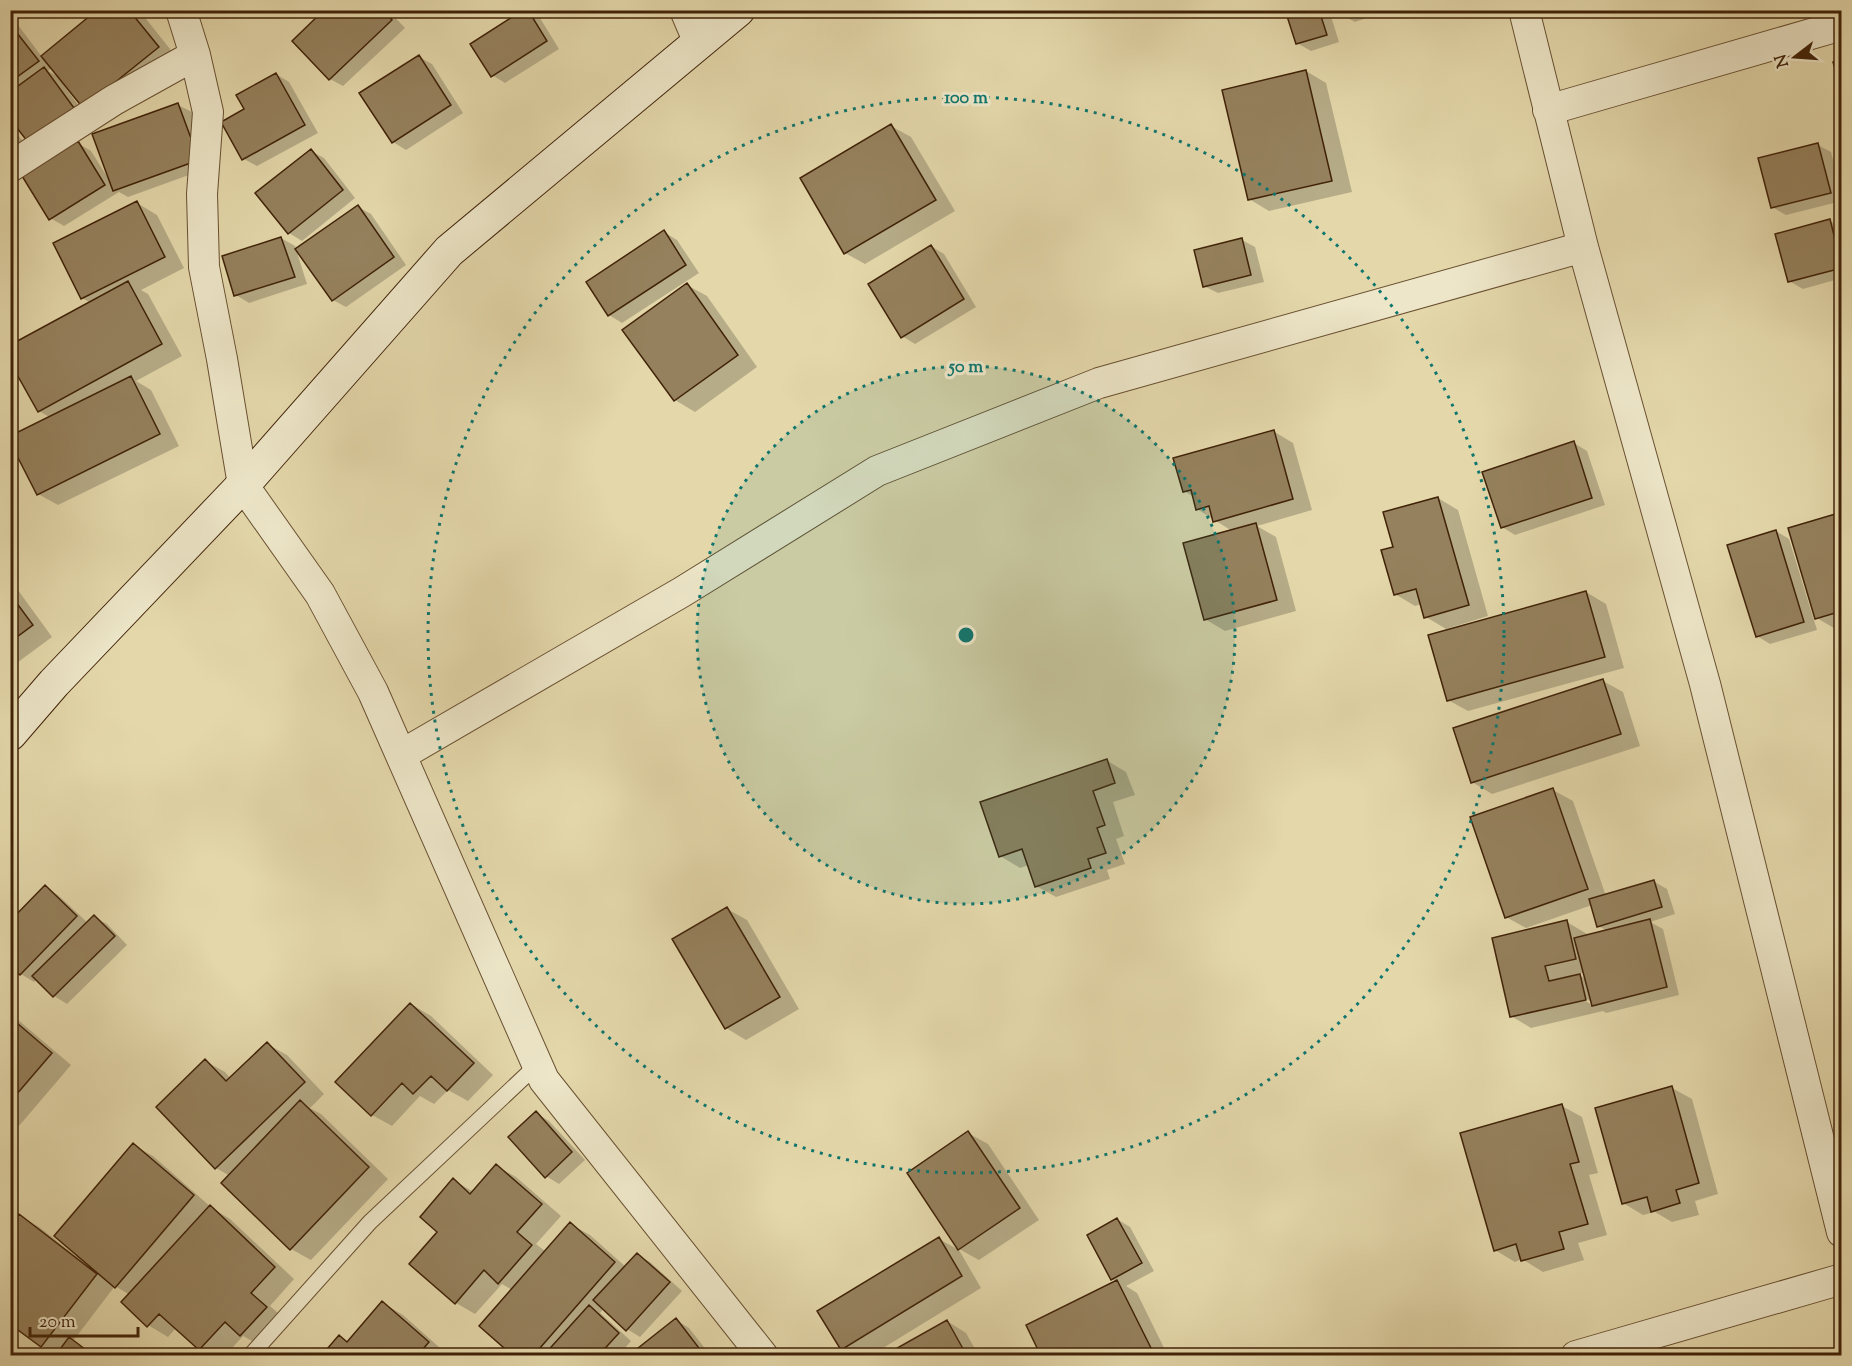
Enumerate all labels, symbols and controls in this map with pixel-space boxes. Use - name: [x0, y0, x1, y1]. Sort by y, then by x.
- north arrow: [1765, 27, 1825, 87]
- text: N: [1770, 51, 1796, 70]
- text: 100 m: [944, 86, 988, 112]
- text: 50 m: [947, 355, 983, 381]
- centre of rings: [956, 625, 976, 645]
- scale bar: [30, 1300, 138, 1338]
- text: 20 m: [39, 1310, 76, 1336]

